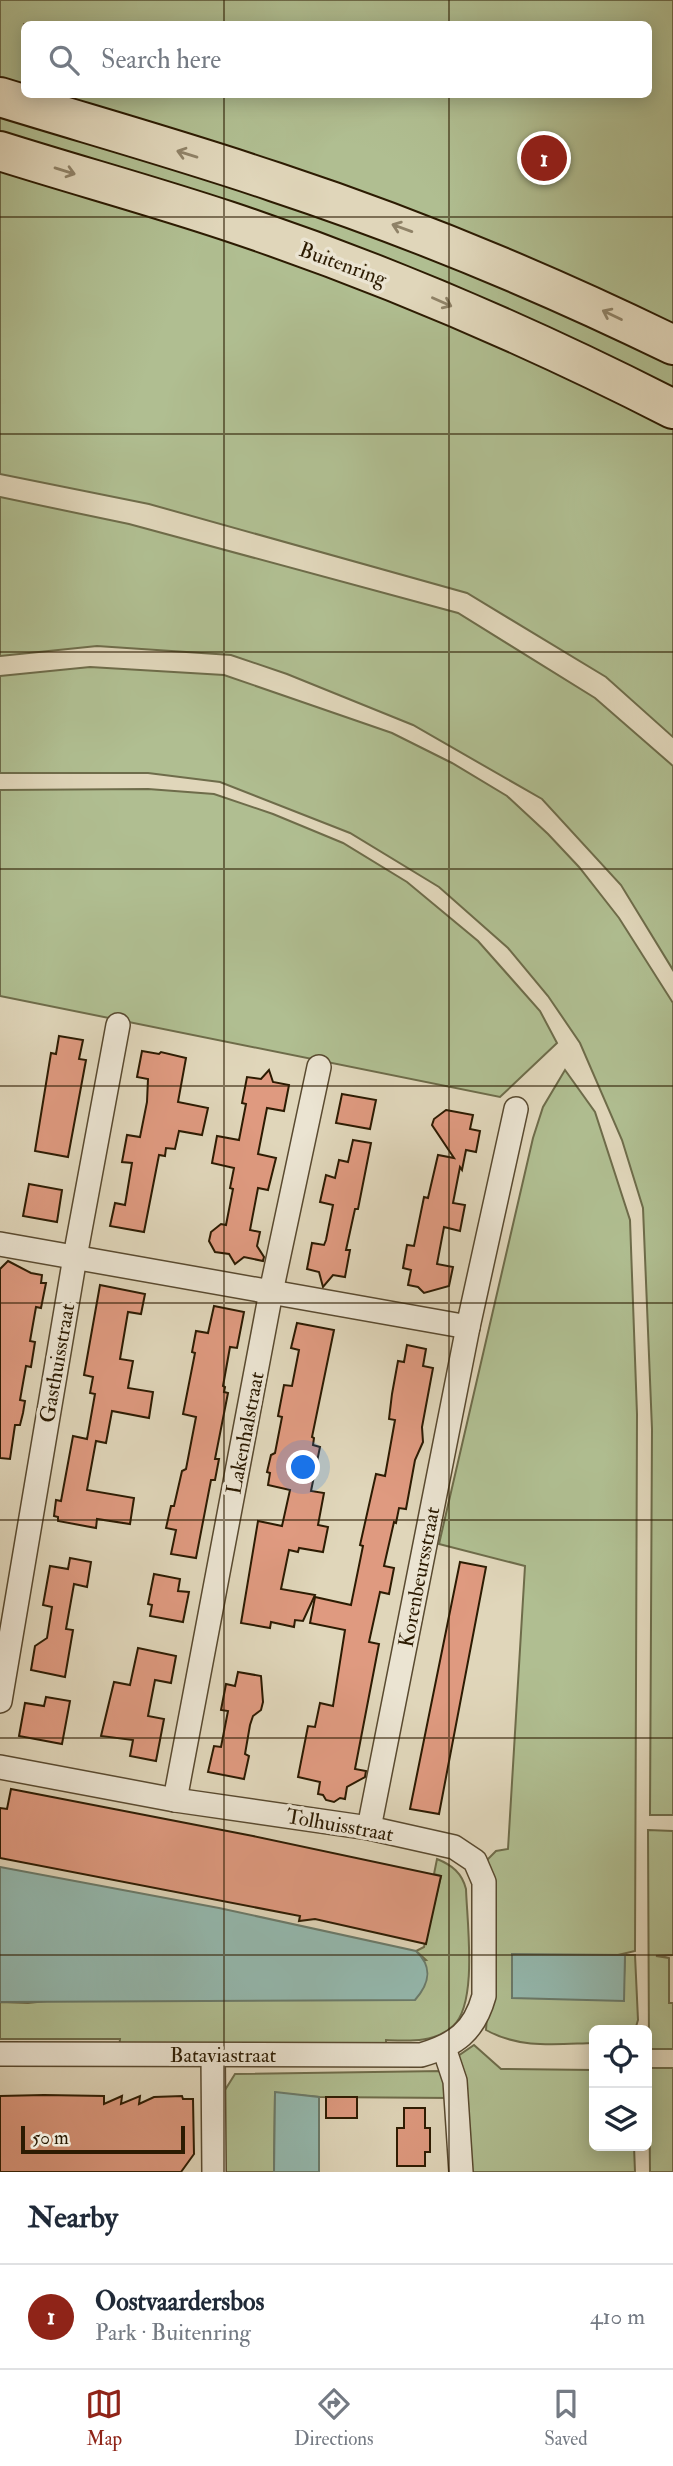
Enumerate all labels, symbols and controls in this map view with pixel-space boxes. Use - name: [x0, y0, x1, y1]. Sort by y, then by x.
- search box: [21, 21, 652, 98]
- icon: search: [45, 41, 83, 79]
- text: Search here: [101, 44, 221, 76]
- pin: 1: [521, 132, 567, 184]
- one-way arrow: [176, 147, 198, 160]
- one-way arrow: [54, 166, 76, 179]
- one-way arrow: [391, 221, 413, 234]
- street label: Buitenring: [295, 236, 391, 293]
- one-way arrow: [431, 296, 452, 309]
- one-way arrow: [602, 308, 623, 322]
- street label: Gasthuisstraat: [34, 1301, 81, 1425]
- street label: Lakenhalstraat: [220, 1369, 271, 1497]
- your location: [286, 1450, 320, 1484]
- street label: Korenbeursstraat: [393, 1504, 446, 1650]
- street label: Tolhuisstraat: [284, 1803, 396, 1848]
- map controls: [589, 2025, 652, 2151]
- button: locate: [589, 2025, 652, 2088]
- street label: Bataviastraat: [170, 2042, 277, 2069]
- button: layers: [589, 2088, 652, 2151]
- scale bar: [21, 2123, 186, 2155]
- text: 50 m: [32, 2126, 69, 2150]
- text: Nearby: [28, 2199, 118, 2236]
- text: Oostvaardersbos: [95, 2286, 264, 2318]
- text: 1: [47, 2302, 55, 2331]
- text: 410 m: [590, 2302, 645, 2331]
- text: Park · Buitenring: [95, 2318, 251, 2347]
- tab: Map: [85, 2385, 123, 2451]
- tab: Directions: [294, 2385, 374, 2451]
- tab: Saved: [544, 2385, 588, 2451]

